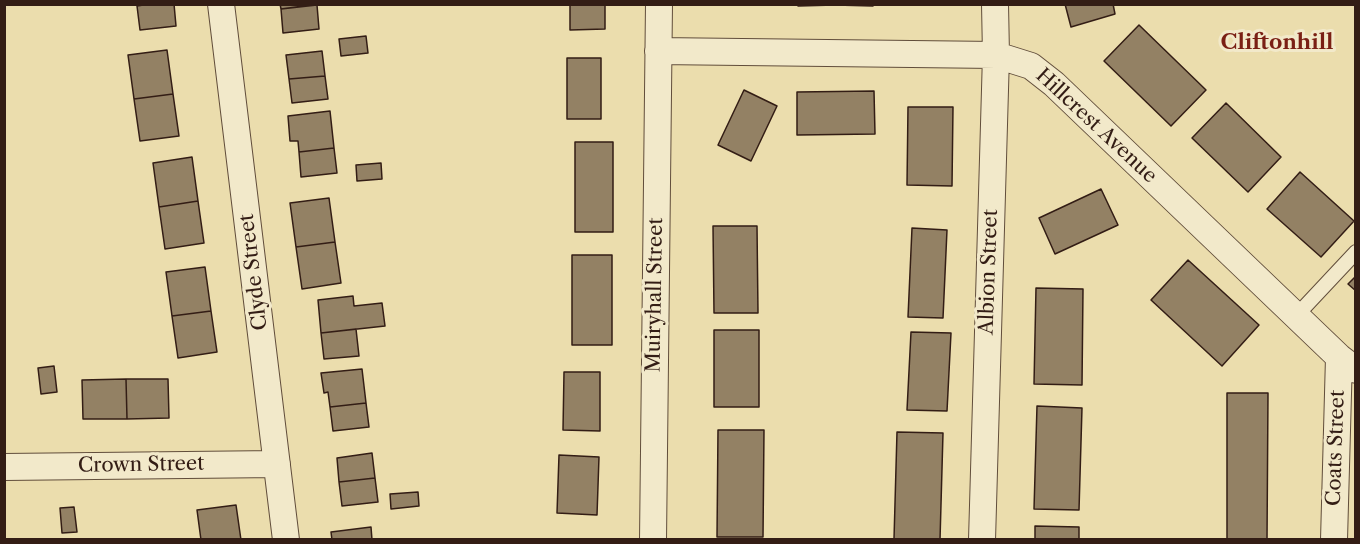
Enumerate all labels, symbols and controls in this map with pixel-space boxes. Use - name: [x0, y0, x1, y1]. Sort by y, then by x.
- district label: Cliftonhill: [1221, 30, 1333, 56]
- street label: Hillcrest Avenue: [1030, 64, 1162, 188]
- street label: Albion Street: [975, 209, 1003, 335]
- street label: Clyde Street: [235, 212, 273, 332]
- street label: Muiryhall Street: [642, 217, 668, 373]
- street label: Coats Street: [1322, 390, 1350, 506]
- street label: Crown Street: [78, 452, 204, 478]

